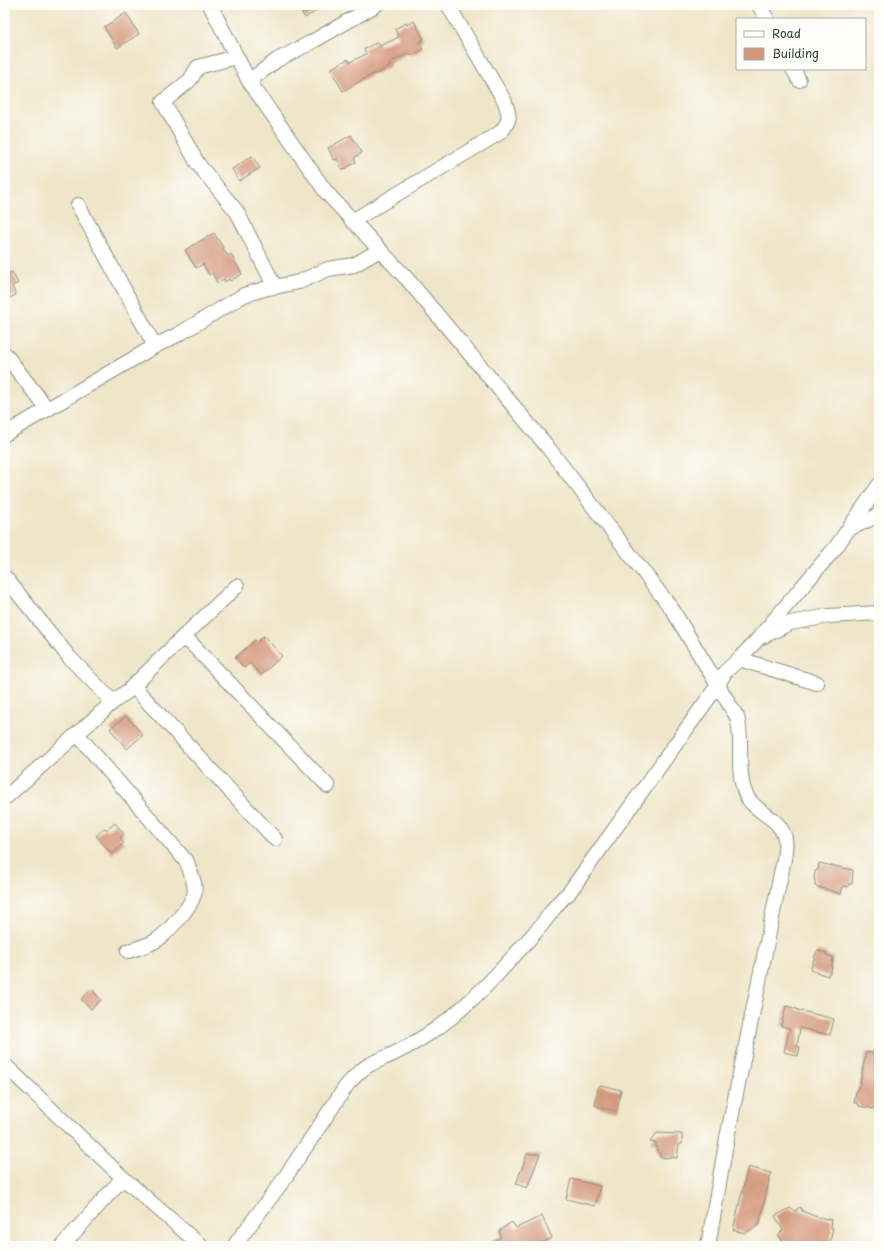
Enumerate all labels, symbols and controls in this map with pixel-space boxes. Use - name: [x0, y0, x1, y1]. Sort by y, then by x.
- legend: [736, 18, 866, 70]
- text: Road: [772, 24, 801, 42]
- text: Building: [772, 44, 819, 62]

